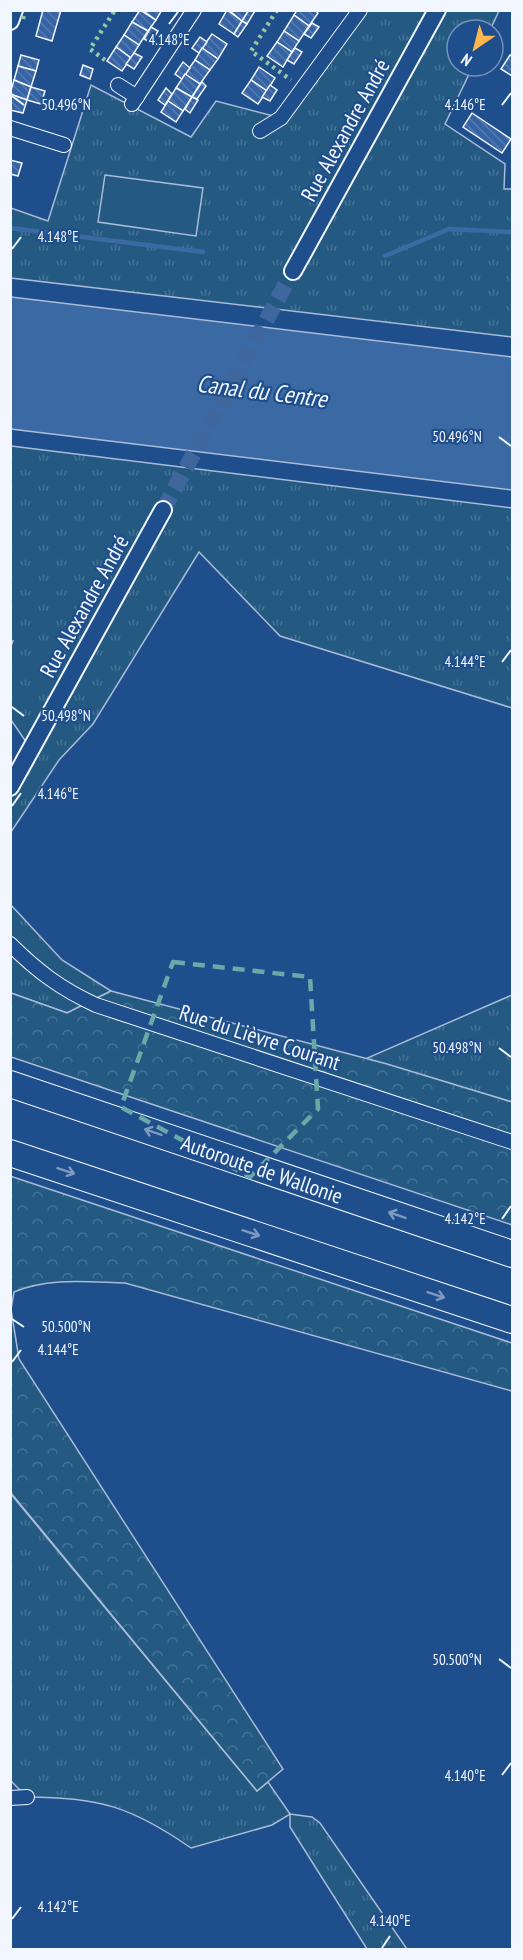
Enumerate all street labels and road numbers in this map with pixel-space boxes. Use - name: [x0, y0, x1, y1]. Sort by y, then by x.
- street label: Rue Alexandre André: [294, 54, 396, 206]
- street label: Rue Alexandre André: [33, 530, 135, 682]
- street label: Rue du Lièvre Courant: [176, 998, 344, 1076]
- street label: Autoroute de Wallonie: [178, 1128, 346, 1210]

